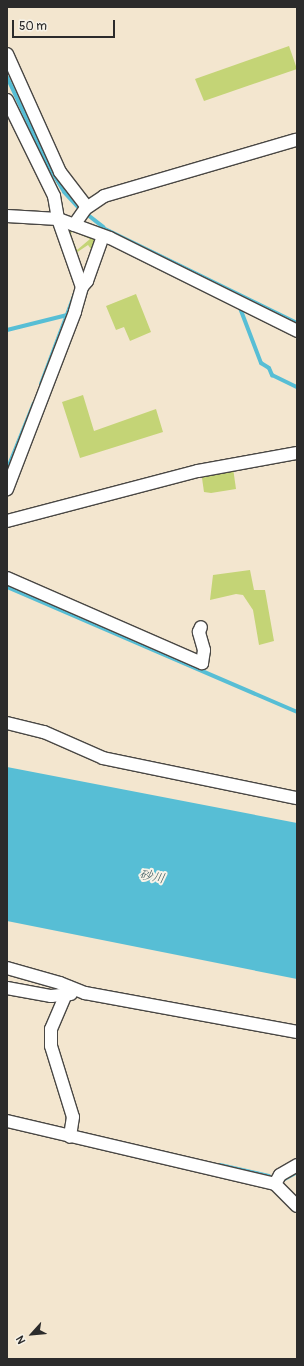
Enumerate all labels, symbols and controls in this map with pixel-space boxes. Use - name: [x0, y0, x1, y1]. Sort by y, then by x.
- scale bar: [14, 12, 117, 38]
- text: 50 m: [19, 19, 47, 34]
- water label: 砂川: [138, 867, 166, 887]
- north arrow: [12, 1314, 52, 1354]
- text: N: [13, 1333, 28, 1346]

